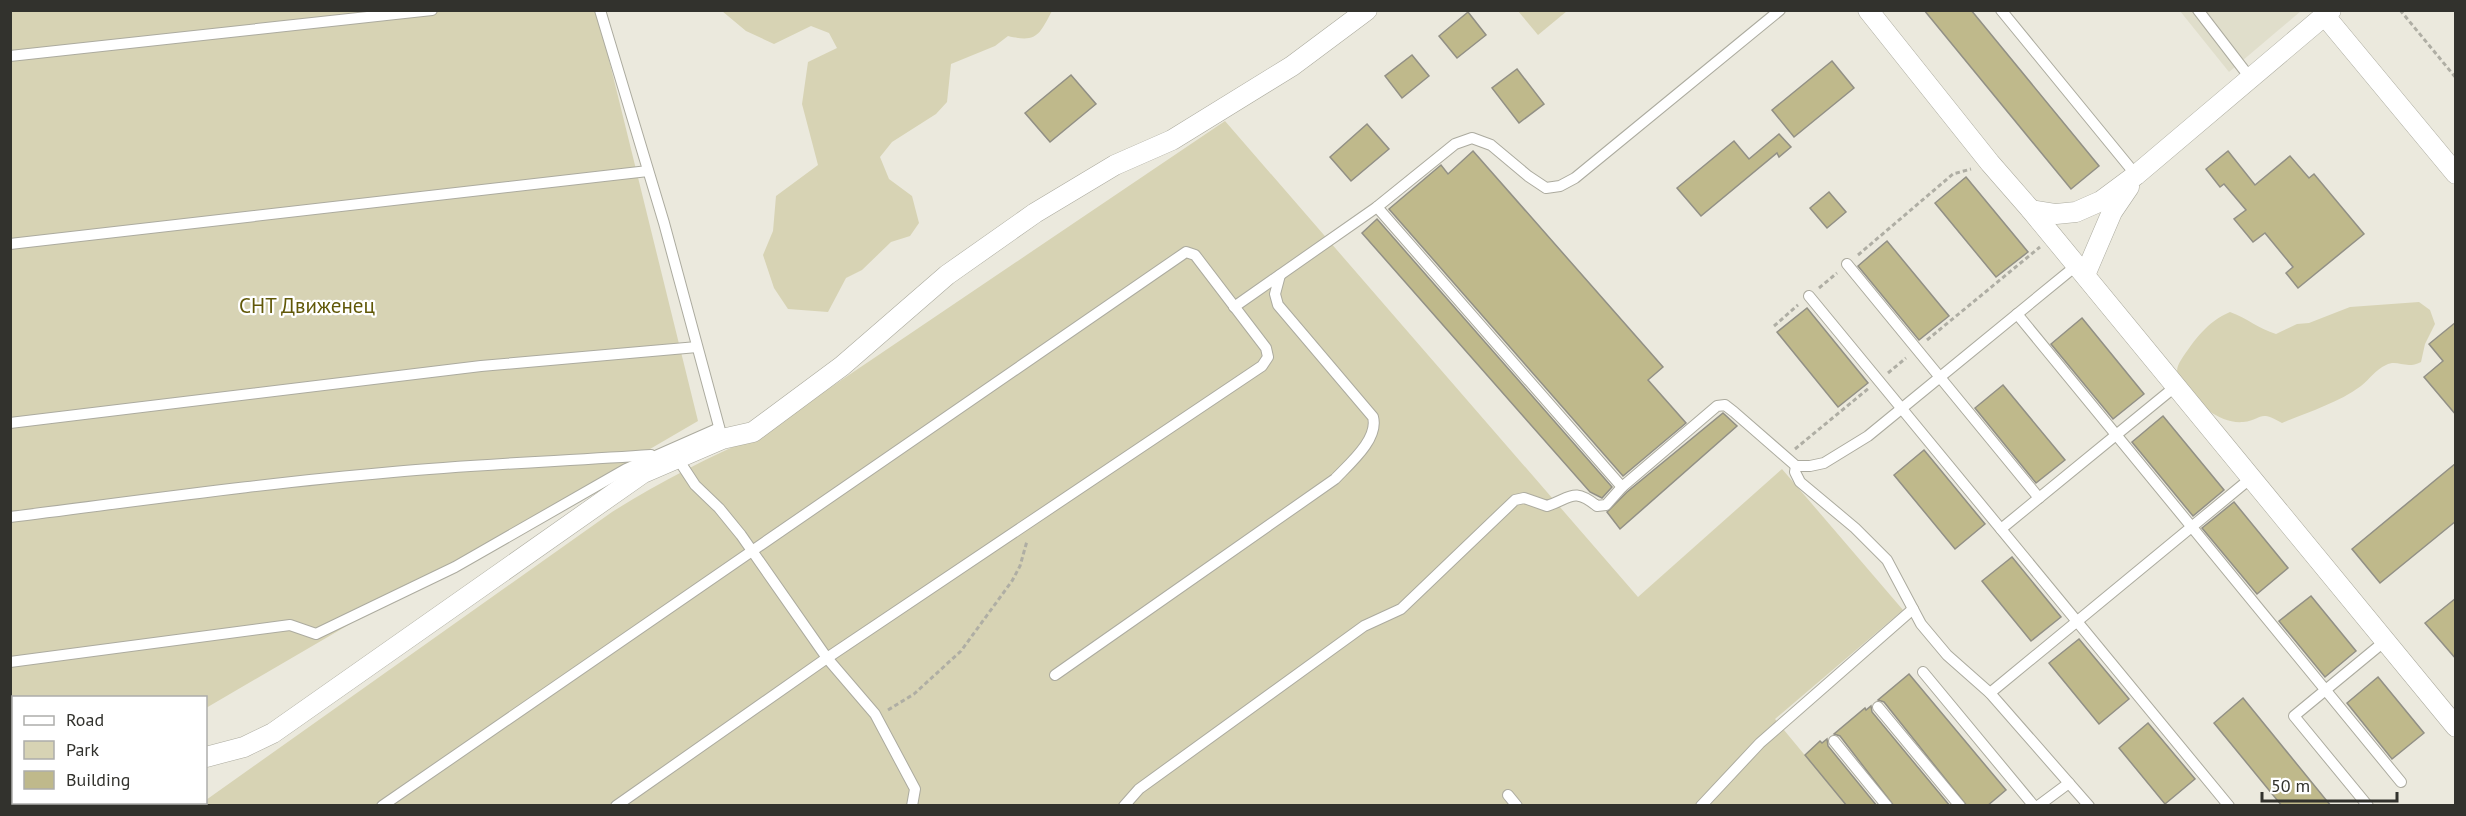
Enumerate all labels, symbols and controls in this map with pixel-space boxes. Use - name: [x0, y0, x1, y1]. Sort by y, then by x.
- park label: СНТ Движенец: [239, 292, 375, 319]
- legend: [12, 696, 207, 804]
- text: Road: [66, 708, 104, 731]
- text: Park: [66, 738, 99, 761]
- scale bar: [2262, 765, 2397, 803]
- text: Building: [66, 768, 130, 791]
- text: 50 m: [2271, 774, 2310, 797]

